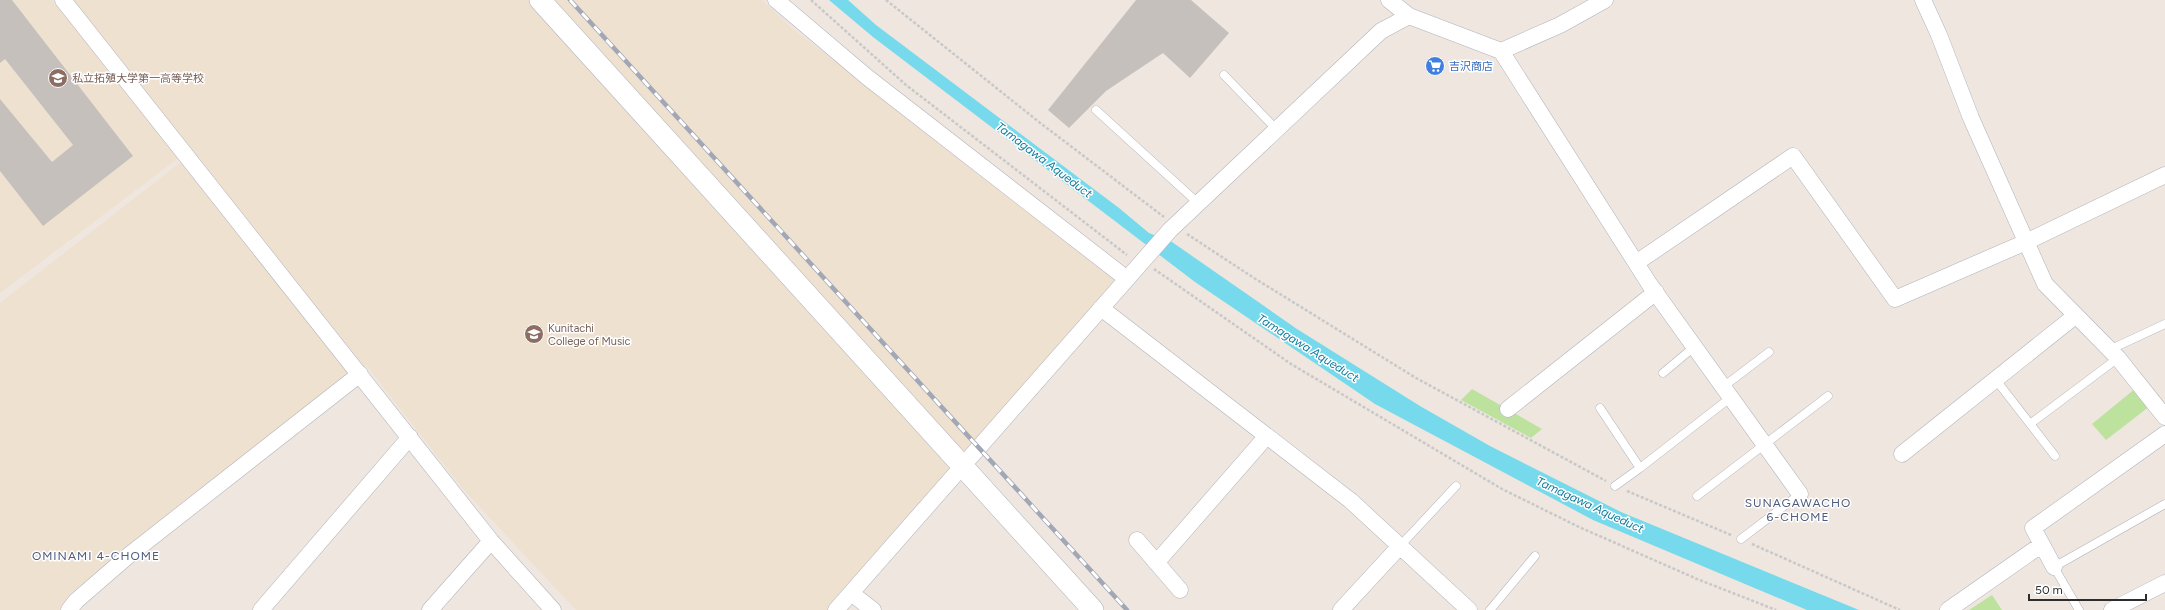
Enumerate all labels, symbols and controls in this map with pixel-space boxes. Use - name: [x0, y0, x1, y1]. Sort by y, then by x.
- supermarket icon: 吉沢商店: [1424, 55, 1446, 77]
- place label: 吉沢商店: [1449, 60, 1493, 73]
- school or university icon: 私立拓殖大学第一高等学校: [47, 67, 69, 89]
- place label: 私立拓殖大学第一高等学校: [72, 72, 204, 85]
- water label: Tamagawa Aqueduct: [993, 119, 1095, 201]
- water label: Tamagawa Aqueduct: [1255, 311, 1362, 385]
- place label: Kunitachi College of Music: [548, 322, 631, 348]
- school or university icon: Kunitachi College of Music: [523, 323, 545, 345]
- water label: Tamagawa Aqueduct: [1534, 474, 1646, 536]
- district label: SUNAGAWACHO 6-CHOME: [1745, 496, 1851, 524]
- district label: OMINAMI 4-CHOME: [32, 549, 160, 563]
- scale bar: [2029, 576, 2146, 602]
- text: 50 m: [2035, 583, 2063, 597]

